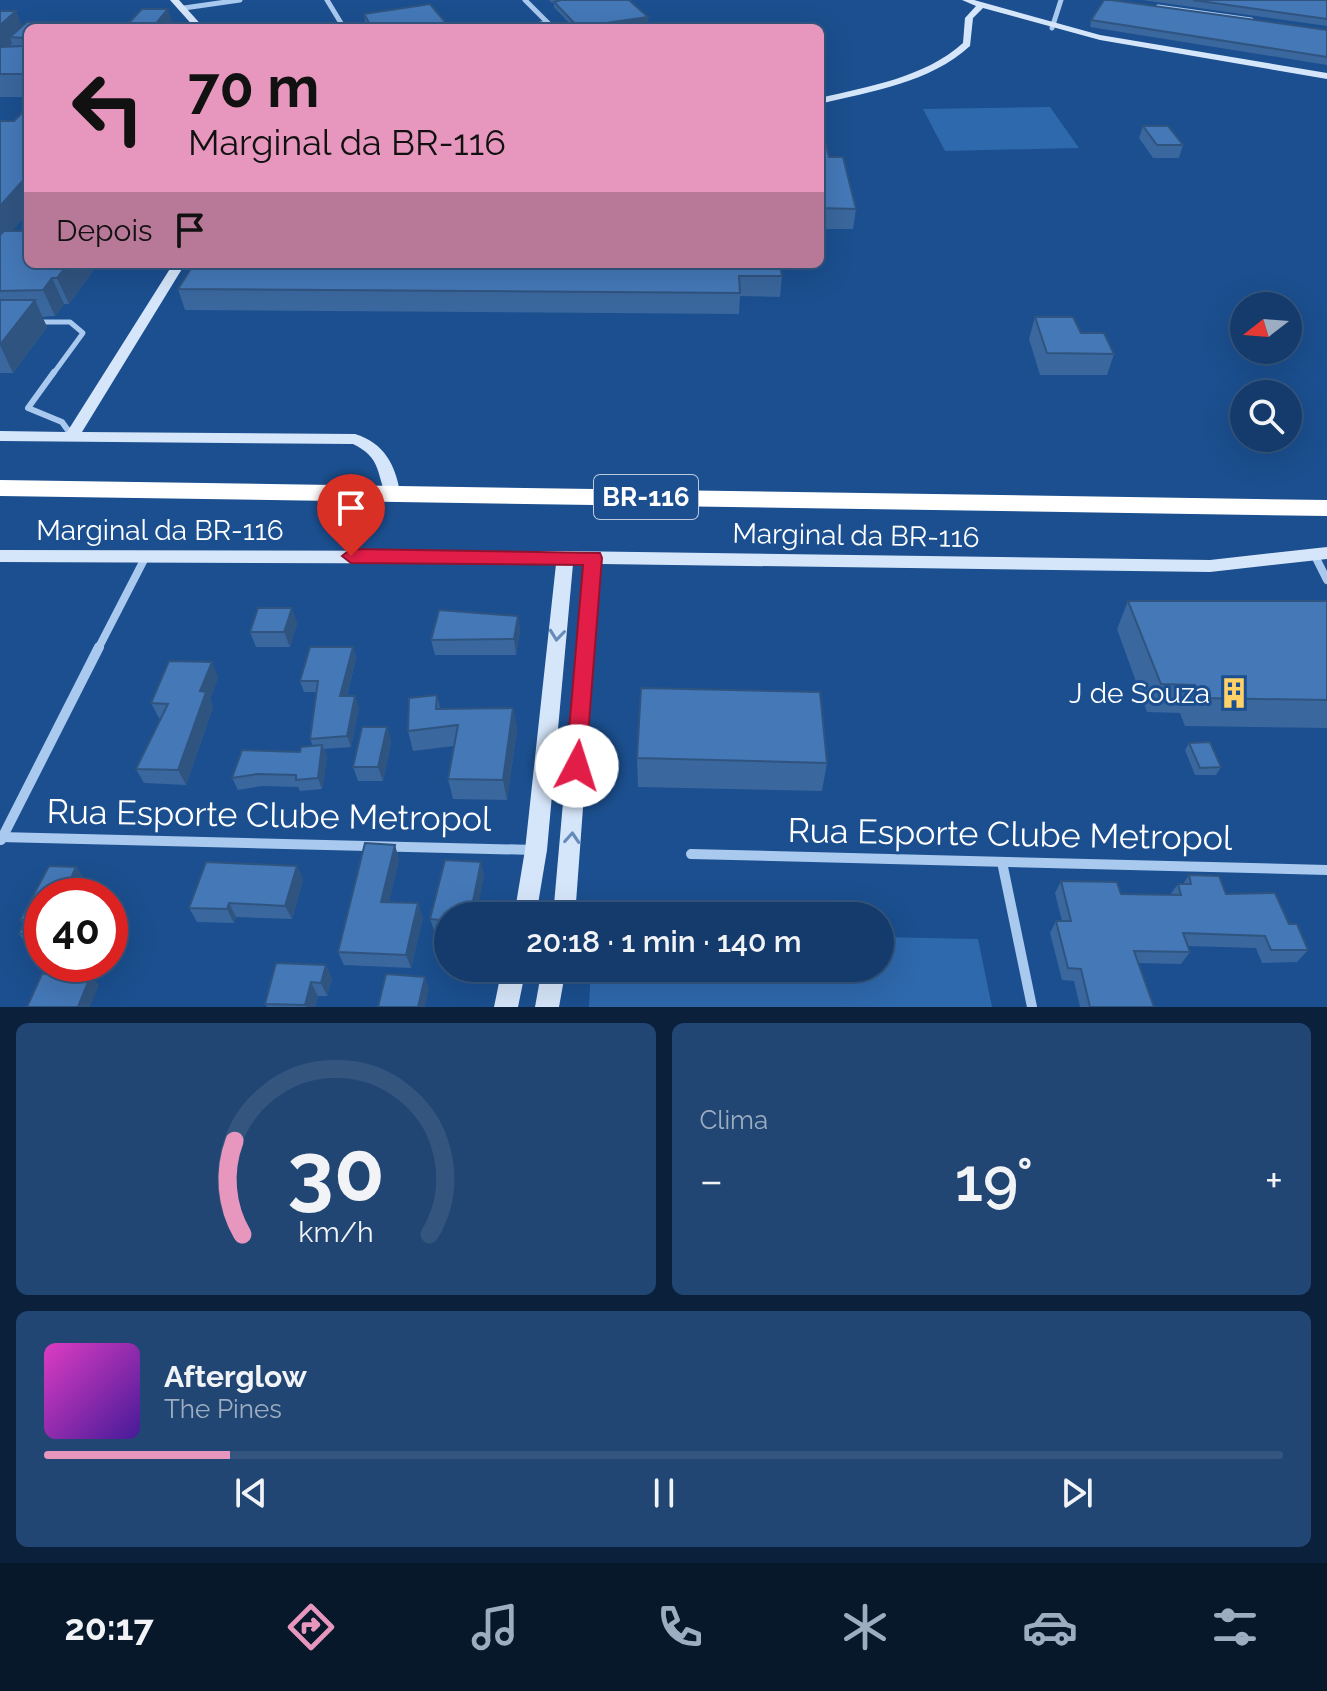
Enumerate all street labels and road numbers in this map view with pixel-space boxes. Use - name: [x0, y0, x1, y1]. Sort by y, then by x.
- road number: BR-116: [594, 475, 698, 519]
- street label: Marginal da BR-116: [36, 514, 284, 547]
- street label: Marginal da BR-116: [732, 517, 980, 554]
- street label: Rua Esporte Clube Metropol: [46, 791, 492, 839]
- street label: Rua Esporte Clube Metropol: [787, 810, 1233, 858]

